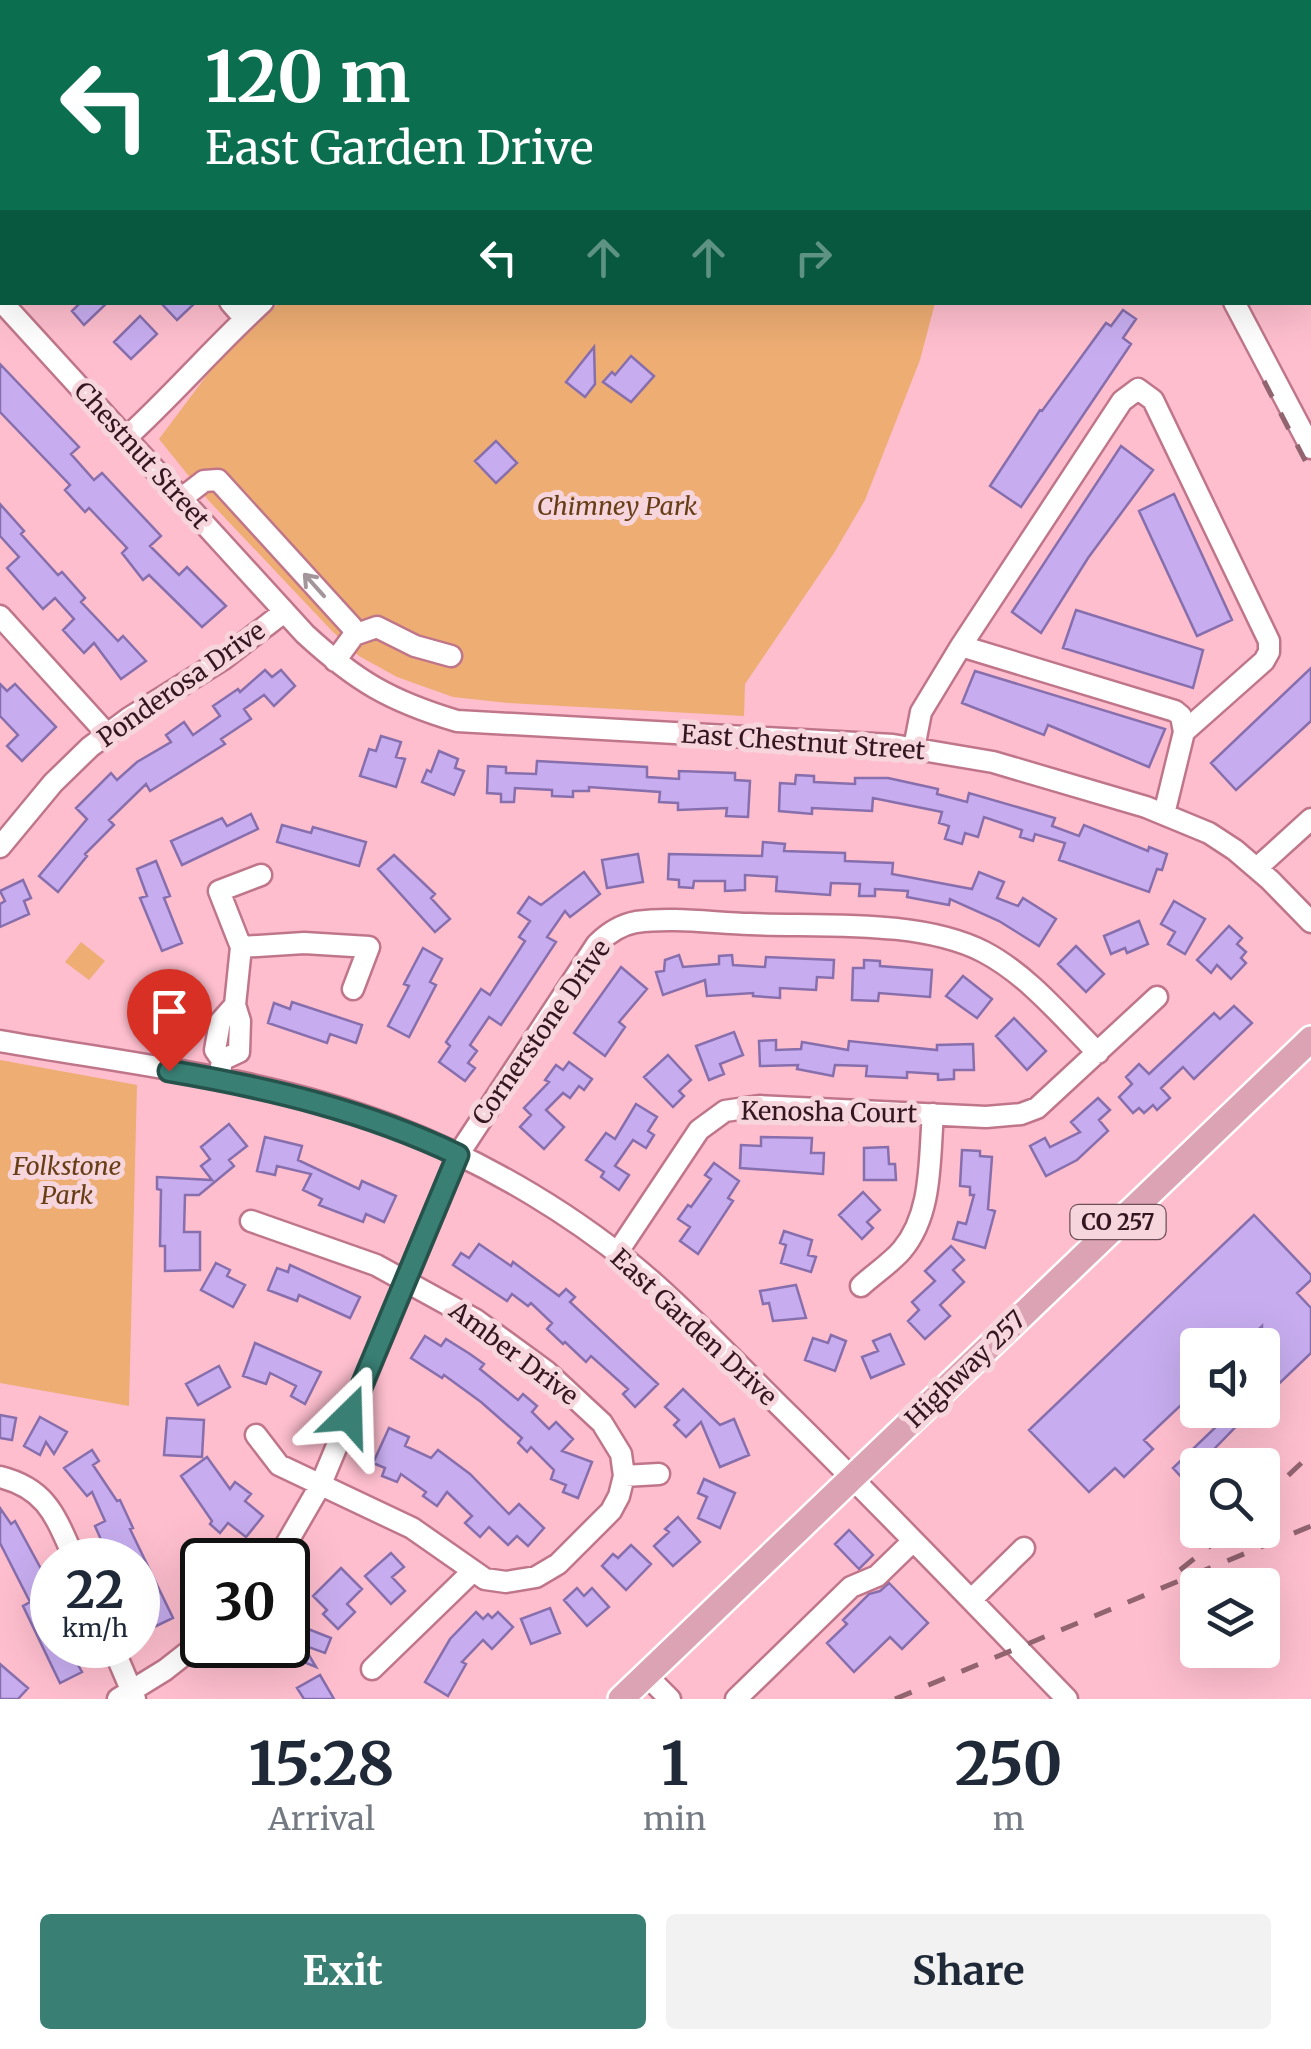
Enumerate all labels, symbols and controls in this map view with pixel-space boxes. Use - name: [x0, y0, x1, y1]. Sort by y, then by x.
- text: 120 m: [205, 33, 410, 121]
- icon: left: [40, 40, 170, 170]
- text: East Garden Drive: [205, 120, 593, 176]
- icon: left: [471, 230, 526, 285]
- icon: ahead: [576, 230, 631, 285]
- icon: ahead: [681, 230, 736, 285]
- icon: right: [786, 230, 841, 285]
- street label: Chestnut Street: [68, 375, 217, 535]
- park label: Chimney Park: [537, 490, 698, 522]
- one-way arrow: [303, 573, 326, 598]
- street label: Ponderosa Drive: [91, 614, 271, 754]
- street label: East Chestnut Street: [680, 717, 927, 767]
- street label: Cornerstone Drive: [465, 933, 617, 1131]
- pin: [127, 969, 212, 1072]
- icon: arrive: [142, 984, 197, 1039]
- street label: Kenosha Court: [740, 1094, 918, 1130]
- park label: Folkstone Park: [12, 1150, 121, 1211]
- road number: CO 257: [1070, 1205, 1166, 1239]
- street label: East Garden Drive: [604, 1242, 784, 1412]
- street label: Amber Drive: [442, 1294, 585, 1412]
- street label: Highway 257: [898, 1304, 1032, 1434]
- map controls: [1180, 1328, 1280, 1668]
- button: sound: [1180, 1328, 1280, 1428]
- position arrow: [297, 1364, 401, 1468]
- button: search: [1180, 1448, 1280, 1548]
- speed limit sign: 30: [180, 1538, 310, 1668]
- text: 22: [66, 1559, 124, 1622]
- button: layers: [1180, 1568, 1280, 1668]
- text: km/h: [62, 1612, 128, 1644]
- text: 15:28: [248, 1726, 395, 1801]
- text: 1: [661, 1726, 689, 1801]
- text: 250: [955, 1726, 1063, 1801]
- text: Arrival: [268, 1799, 375, 1839]
- text: min: [643, 1799, 706, 1839]
- text: m: [993, 1799, 1025, 1839]
- button: Exit: [40, 1914, 646, 2029]
- button: Share: [666, 1914, 1271, 2029]

